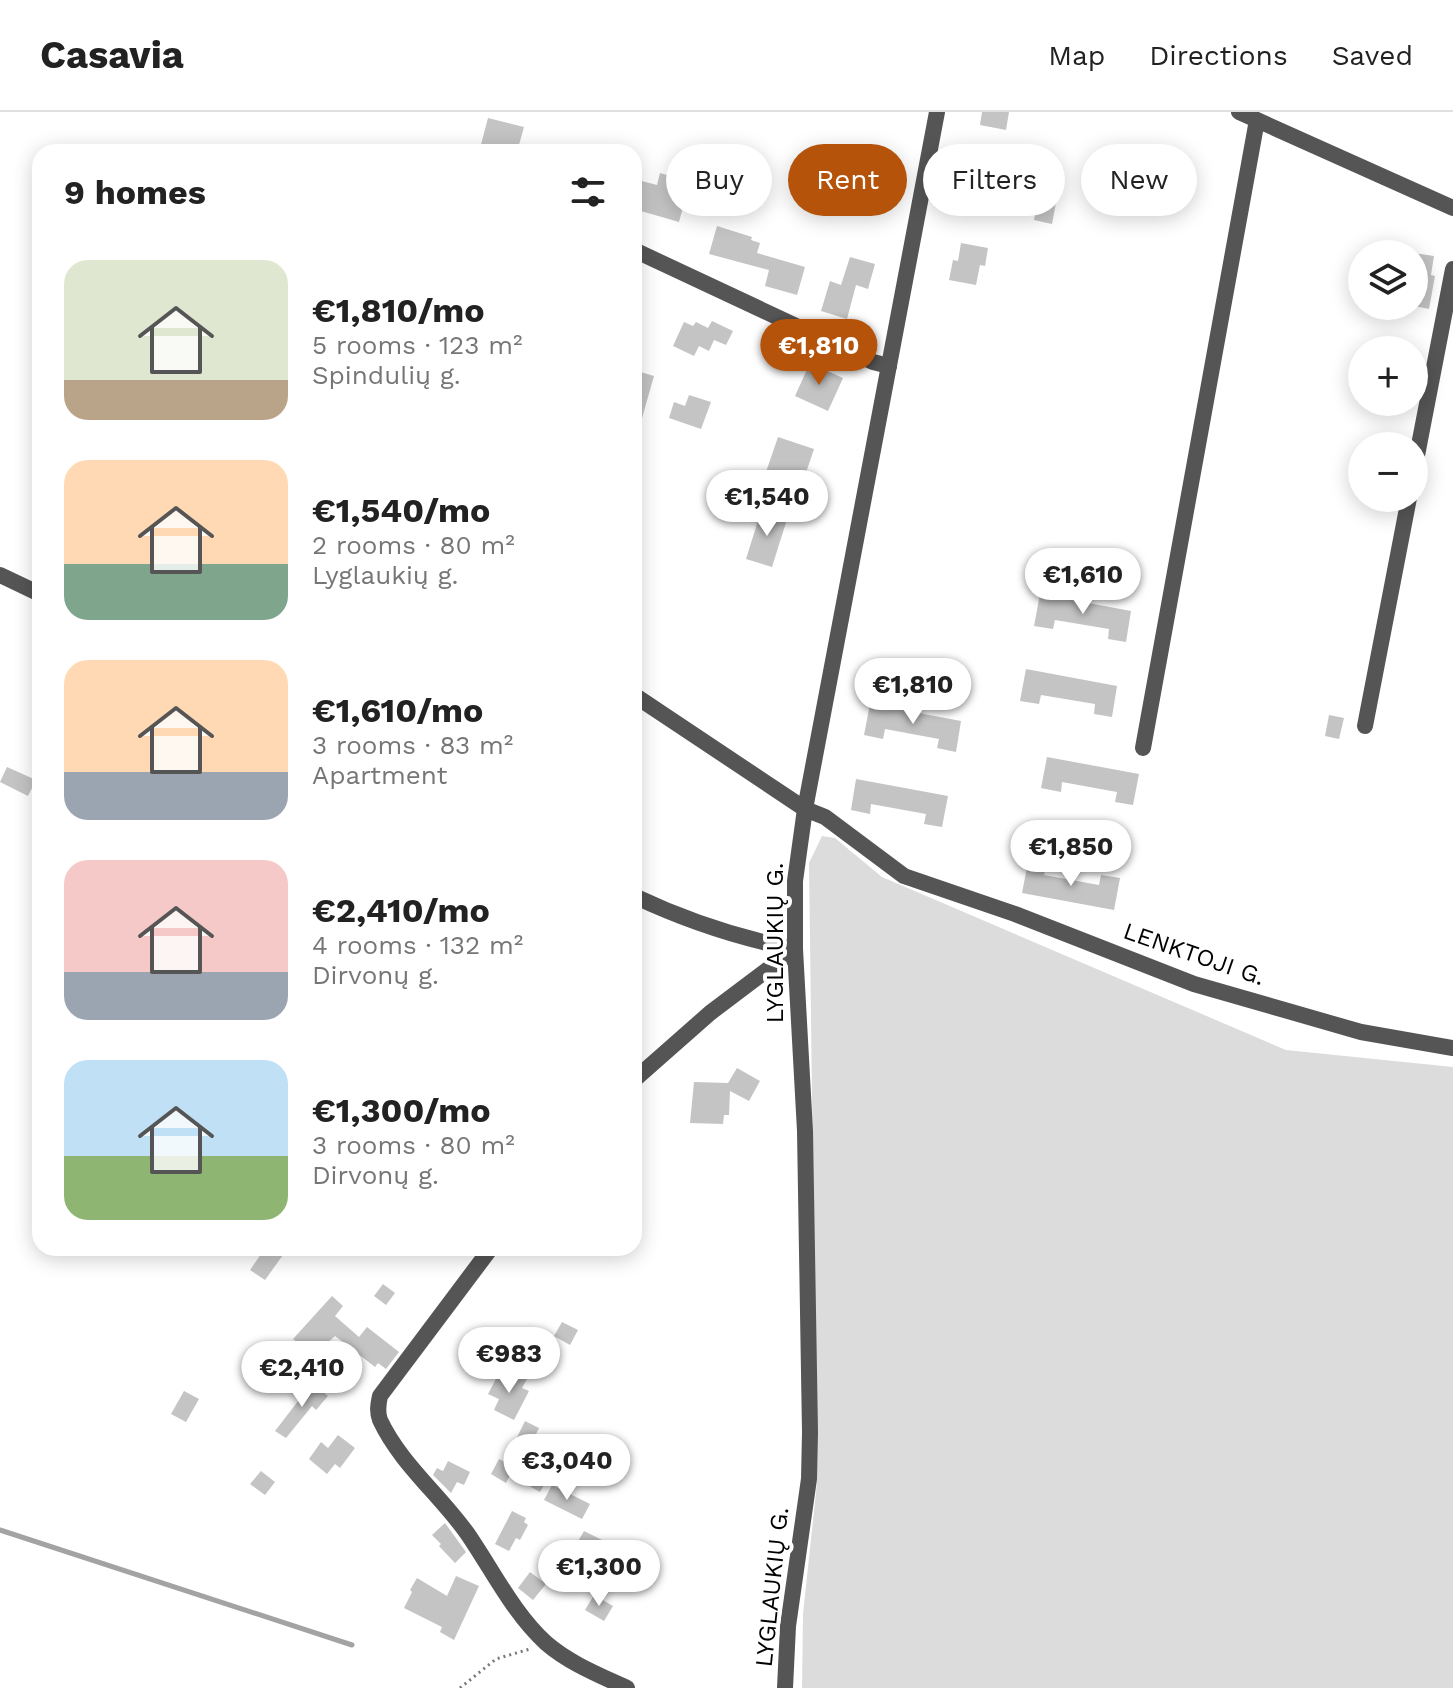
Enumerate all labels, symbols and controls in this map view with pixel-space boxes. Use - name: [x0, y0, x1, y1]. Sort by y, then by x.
- text: Casavia: [40, 33, 184, 77]
- text: Map: [1048, 39, 1105, 72]
- text: Directions: [1149, 39, 1288, 72]
- text: Saved: [1332, 39, 1413, 72]
- chip: Buy: [666, 144, 772, 216]
- chip: Rent: [788, 144, 907, 216]
- chip: Filters: [923, 144, 1065, 216]
- chip: New: [1081, 144, 1197, 216]
- icon: filters: [566, 170, 610, 214]
- text: 9 homes: [64, 172, 206, 212]
- map controls: [1348, 240, 1428, 512]
- button: layers: [1348, 240, 1428, 320]
- text: €1,810/mo: [312, 290, 485, 330]
- icon: home: [128, 292, 224, 388]
- pin: €1,810: [754, 319, 884, 387]
- text: 5 rooms · 123 m²: [312, 330, 523, 360]
- text: €1,810: [778, 330, 860, 360]
- button: +: [1348, 336, 1428, 416]
- text: Spindulių g.: [312, 360, 461, 390]
- button: −: [1348, 432, 1428, 512]
- pin: €1,540: [702, 470, 832, 538]
- text: €1,540: [724, 481, 810, 511]
- text: €1,540/mo: [312, 490, 490, 530]
- icon: home: [128, 492, 224, 588]
- text: 2 rooms · 80 m²: [312, 530, 515, 560]
- pin: €1,610: [1018, 548, 1148, 616]
- text: €1,610: [1043, 559, 1123, 589]
- text: Lyglaukių g.: [312, 560, 458, 590]
- pin: €1,810: [848, 658, 978, 726]
- text: €1,810: [872, 669, 954, 699]
- text: €1,610/mo: [312, 690, 483, 730]
- icon: home: [128, 692, 224, 788]
- text: 3 rooms · 83 m²: [312, 730, 513, 760]
- text: Apartment: [312, 760, 448, 790]
- pin: €1,850: [1006, 820, 1136, 888]
- text: €1,850: [1028, 831, 1114, 861]
- street label: LYGLAUKIŲ G.: [761, 863, 789, 1023]
- text: €2,410/mo: [312, 890, 490, 930]
- icon: home: [128, 892, 224, 988]
- street label: LENKTOJI G.: [1120, 917, 1268, 991]
- text: 4 rooms · 132 m²: [312, 930, 523, 960]
- text: Dirvonų g.: [312, 960, 439, 990]
- text: €1,300/mo: [312, 1090, 491, 1130]
- icon: home: [128, 1092, 224, 1188]
- text: 3 rooms · 80 m²: [312, 1130, 515, 1160]
- text: Dirvonų g.: [312, 1160, 439, 1190]
- pin: €983: [462, 1327, 556, 1395]
- text: €983: [476, 1338, 542, 1368]
- pin: €2,410: [237, 1341, 367, 1409]
- text: €2,410: [259, 1352, 345, 1382]
- pin: €3,040: [502, 1434, 632, 1502]
- text: €3,040: [521, 1445, 613, 1475]
- street label: LYGLAUKIŲ G.: [750, 1506, 794, 1668]
- pin: €1,300: [534, 1540, 664, 1608]
- text: €1,300: [556, 1551, 642, 1581]

